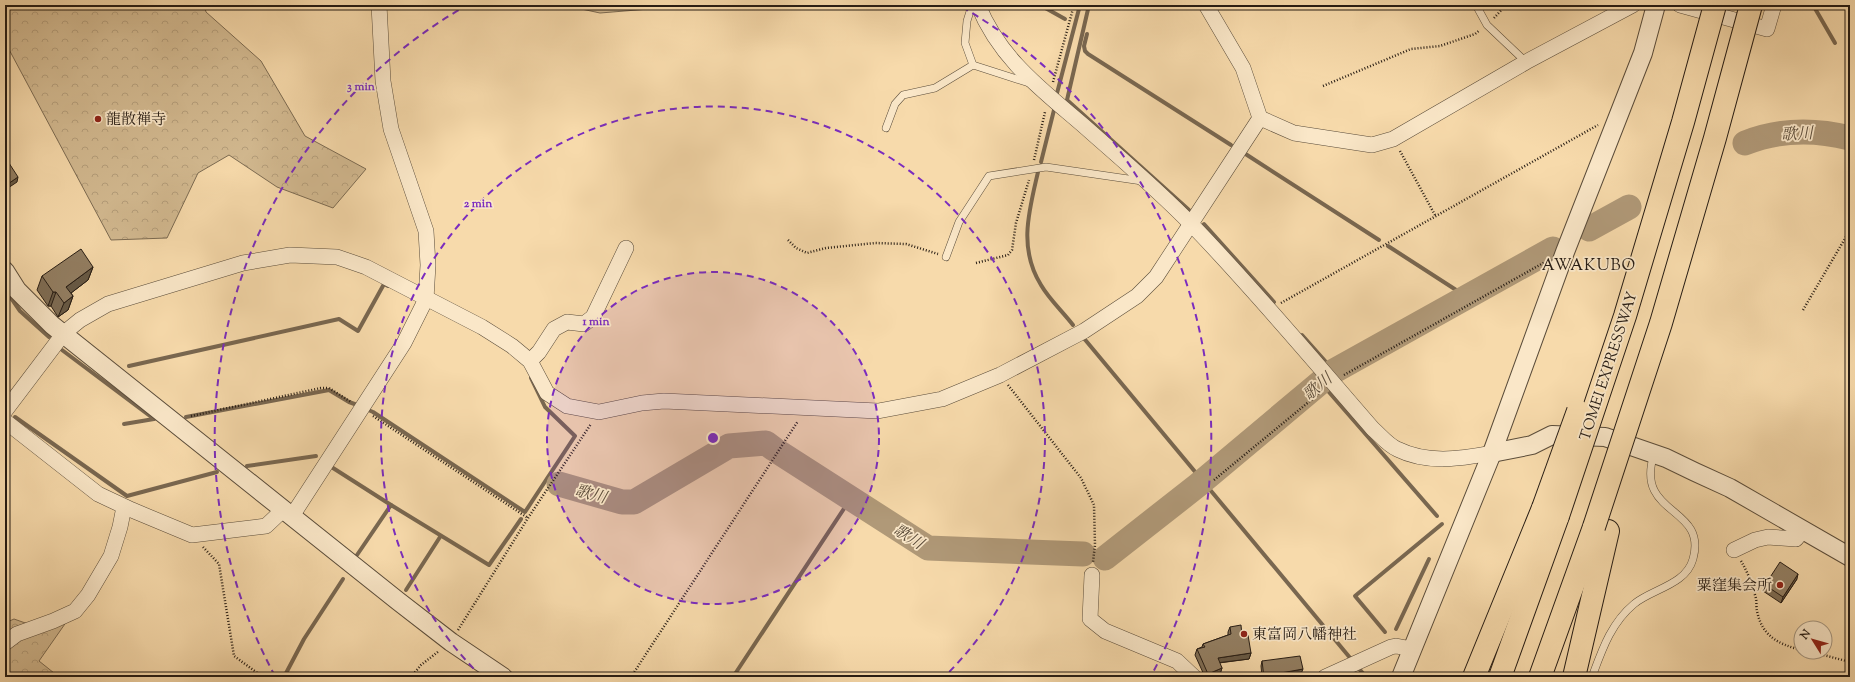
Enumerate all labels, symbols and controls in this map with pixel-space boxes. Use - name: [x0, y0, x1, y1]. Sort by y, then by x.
- text: 3 min: [347, 78, 376, 96]
- place label: 龍散禅寺: [106, 110, 166, 131]
- marker: 龍散禅寺: [93, 114, 103, 124]
- water label: 歌川: [1781, 123, 1816, 148]
- text: 2 min: [464, 195, 493, 213]
- district label: AWAKUBO: [1542, 255, 1636, 278]
- street label: TOMEI EXPRESSWAY: [1575, 289, 1644, 444]
- text: 1 min: [581, 313, 610, 331]
- water label: 歌川: [1299, 368, 1340, 407]
- centre of rings: [706, 431, 720, 445]
- water label: 歌川: [572, 480, 611, 511]
- water label: 歌川: [888, 520, 929, 557]
- place label: 粟窪集会所: [1697, 576, 1772, 597]
- marker: 粟窪集会所: [1775, 580, 1785, 590]
- north arrow: [1793, 620, 1833, 660]
- place label: 東富岡八幡神社: [1252, 625, 1357, 646]
- text: N: [1796, 626, 1815, 644]
- marker: 東富岡八幡神社: [1239, 629, 1249, 639]

